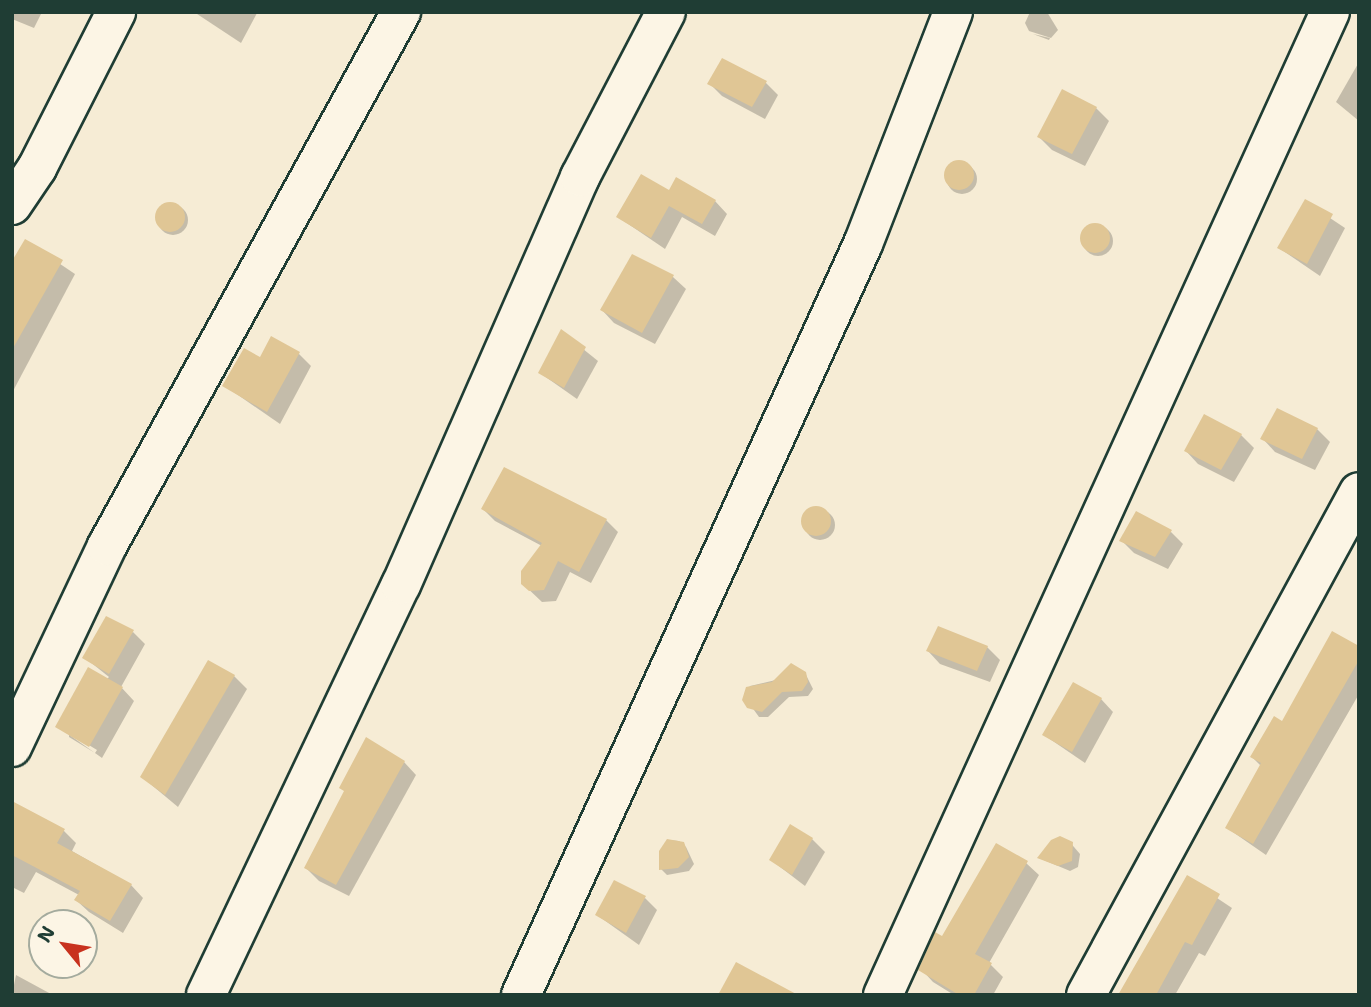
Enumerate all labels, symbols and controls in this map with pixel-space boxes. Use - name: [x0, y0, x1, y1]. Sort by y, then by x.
- north arrow: [28, 909, 98, 979]
- text: N: [32, 921, 61, 947]

